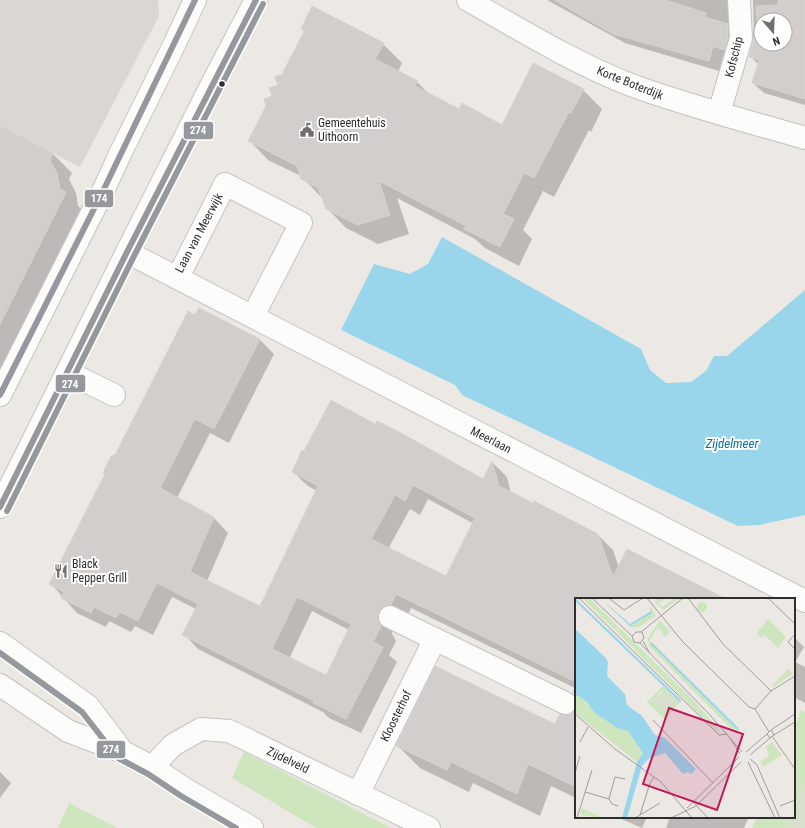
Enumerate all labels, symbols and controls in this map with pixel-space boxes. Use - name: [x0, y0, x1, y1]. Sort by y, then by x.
- north arrow: [753, 12, 793, 52]
- text: N: [771, 34, 781, 48]
- street label: Kofschip: [722, 35, 746, 79]
- street label: Korte Boterdijk: [595, 63, 666, 103]
- unlabelled marker: [217, 79, 227, 89]
- place label: Gemeentehuis Uithoorn: [318, 116, 386, 144]
- line badge: 274: [183, 121, 214, 140]
- public building icon: Gemeentehuis Uithoorn: [299, 122, 315, 138]
- text: 274: [190, 124, 207, 137]
- line badge: 174: [84, 189, 114, 208]
- street label: Laan van Meerwijk: [172, 190, 226, 275]
- text: 174: [91, 192, 108, 205]
- line badge: 274: [55, 374, 86, 393]
- text: 274: [62, 378, 79, 391]
- street label: Meerlaan: [468, 424, 514, 456]
- water label: Zijdelmeer: [705, 436, 759, 451]
- place label: Black Pepper Grill: [72, 557, 127, 585]
- restaurant icon: Black Pepper Grill: [53, 563, 69, 579]
- inset map: [575, 598, 795, 818]
- street label: Kloosterhof: [378, 688, 414, 744]
- line badge: 274: [96, 740, 126, 759]
- text: 274: [103, 743, 120, 756]
- street label: Zijdelveld: [265, 744, 312, 776]

